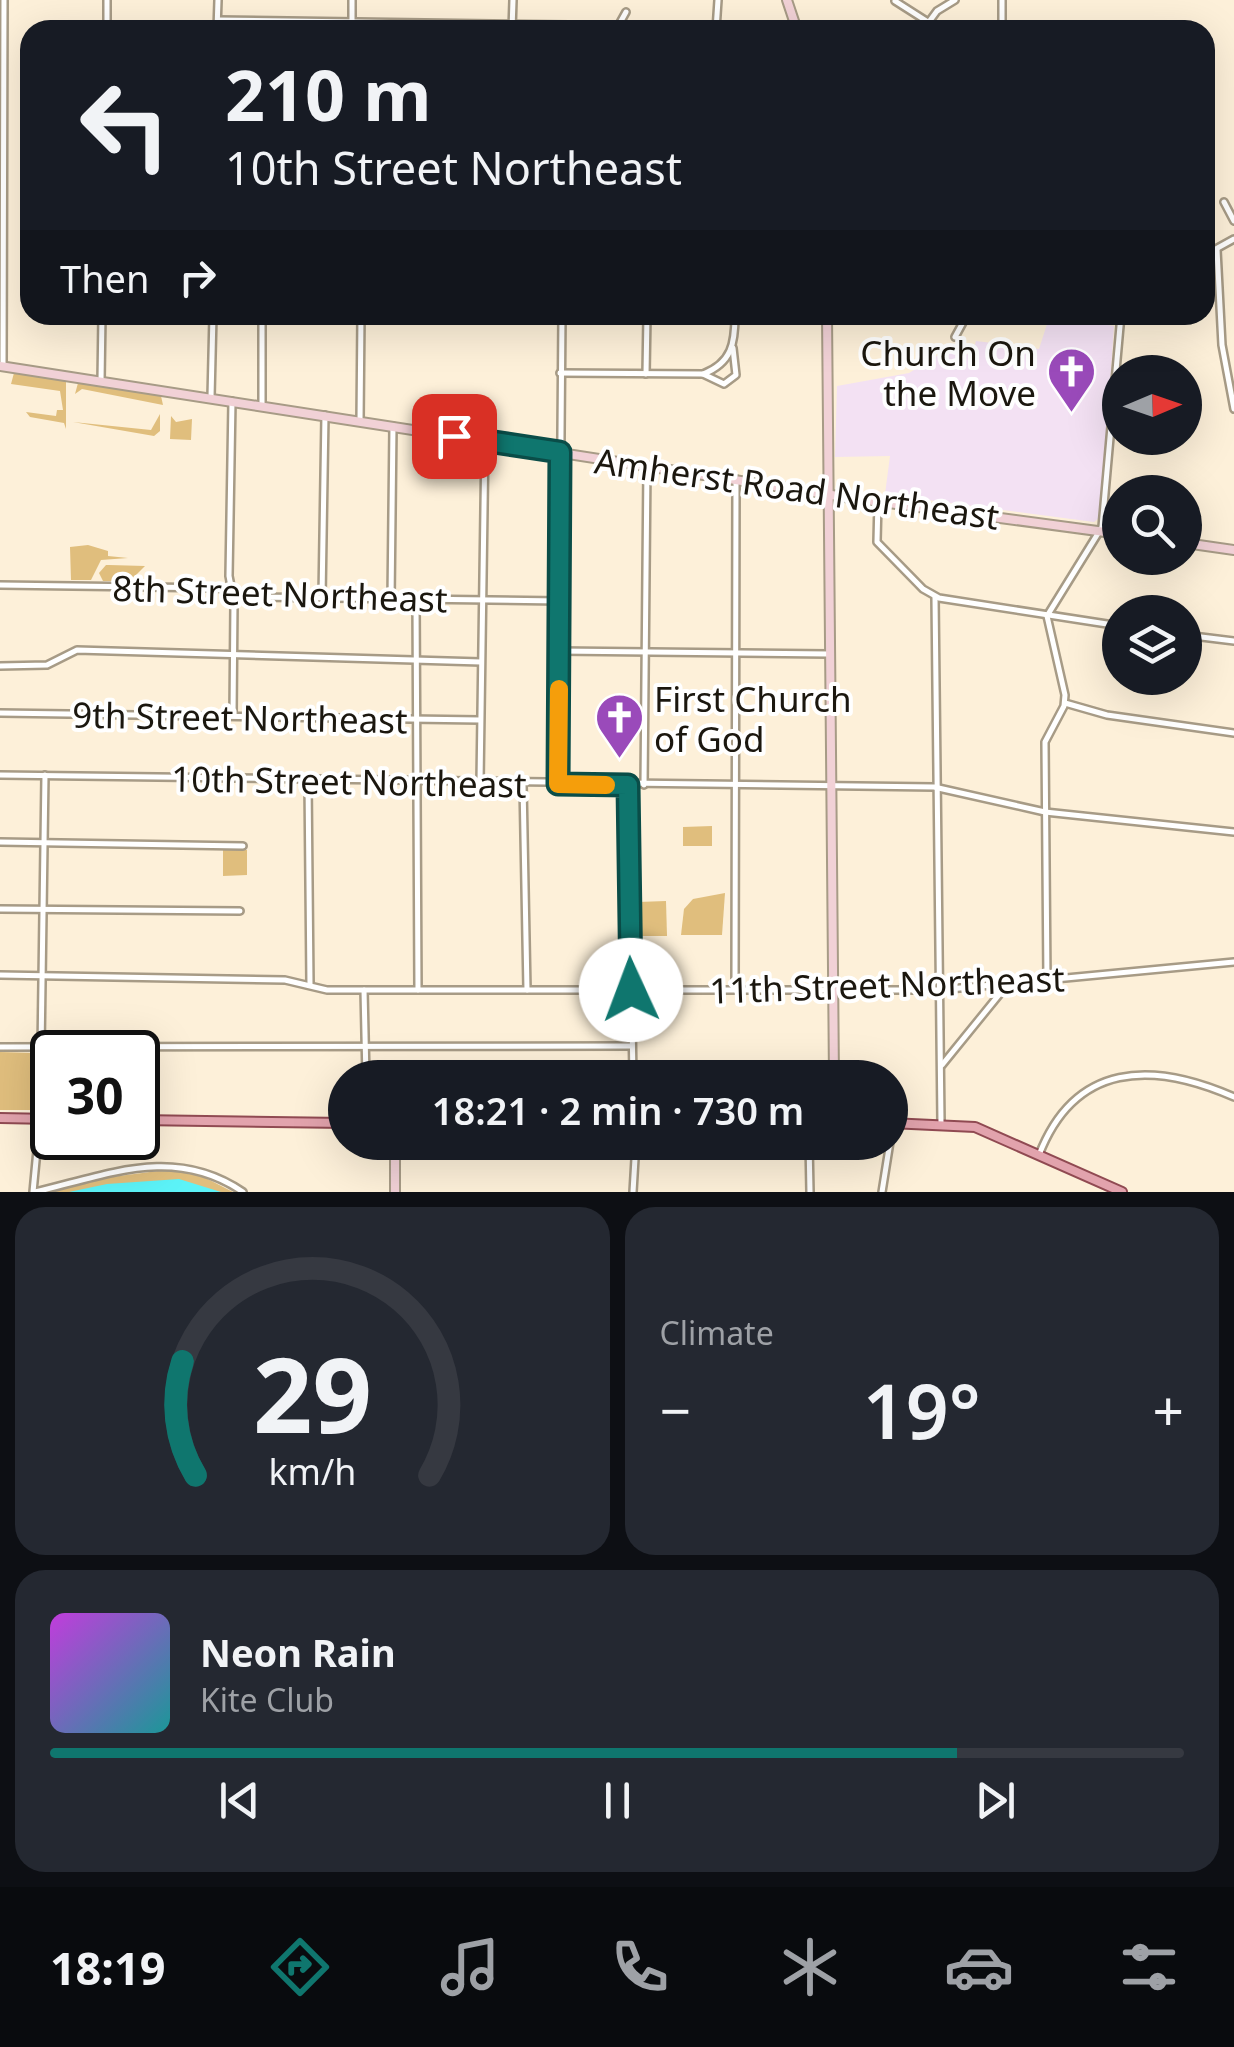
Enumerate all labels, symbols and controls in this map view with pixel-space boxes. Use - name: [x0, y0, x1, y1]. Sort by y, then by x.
- text: 210 m: [225, 46, 432, 142]
- icon: left: [60, 60, 190, 190]
- text: 10th Street Northeast: [225, 137, 682, 198]
- icon: right: [170, 250, 225, 305]
- text: Then: [60, 252, 150, 304]
- place label: Church On the Move: [860, 329, 1036, 416]
- church icon: Church On the Move: [1045, 346, 1097, 414]
- north arrow: [1102, 355, 1202, 455]
- map controls: [1102, 355, 1202, 695]
- pin: [412, 394, 497, 479]
- icon: arrive: [427, 409, 482, 464]
- street label: Amherst Road Northeast: [592, 436, 1002, 540]
- button: search: [1102, 475, 1202, 575]
- street label: 8th Street Northeast: [112, 564, 448, 622]
- button: layers: [1102, 595, 1202, 695]
- place label: First Church of God: [654, 675, 852, 762]
- street label: 9th Street Northeast: [72, 691, 408, 743]
- church icon: First Church of God: [593, 692, 645, 760]
- street label: 10th Street Northeast: [171, 754, 527, 808]
- position arrow: [579, 938, 683, 1042]
- street label: 11th Street Northeast: [709, 954, 1065, 1014]
- speed limit sign: 30: [30, 1030, 160, 1160]
- text: 18:21 · 2 min · 730 m: [432, 1084, 804, 1136]
- text: Climate: [660, 1311, 774, 1354]
- text: 29: [253, 1322, 372, 1463]
- text: 19°: [863, 1359, 981, 1461]
- text: −: [660, 1372, 691, 1447]
- text: +: [1153, 1372, 1184, 1447]
- text: km/h: [268, 1447, 356, 1495]
- text: Neon Rain: [200, 1626, 396, 1678]
- text: Kite Club: [200, 1678, 334, 1721]
- icon: previous: [212, 1773, 267, 1828]
- icon: pause: [590, 1773, 645, 1828]
- icon: next: [968, 1773, 1023, 1828]
- icon: directions: [265, 1932, 335, 2002]
- icon: music: [435, 1932, 505, 2002]
- icon: phone: [605, 1932, 675, 2002]
- icon: climate: [775, 1932, 845, 2002]
- icon: car: [944, 1932, 1014, 2002]
- icon: filters: [1114, 1932, 1184, 2002]
- text: 18:19: [50, 1937, 165, 1998]

